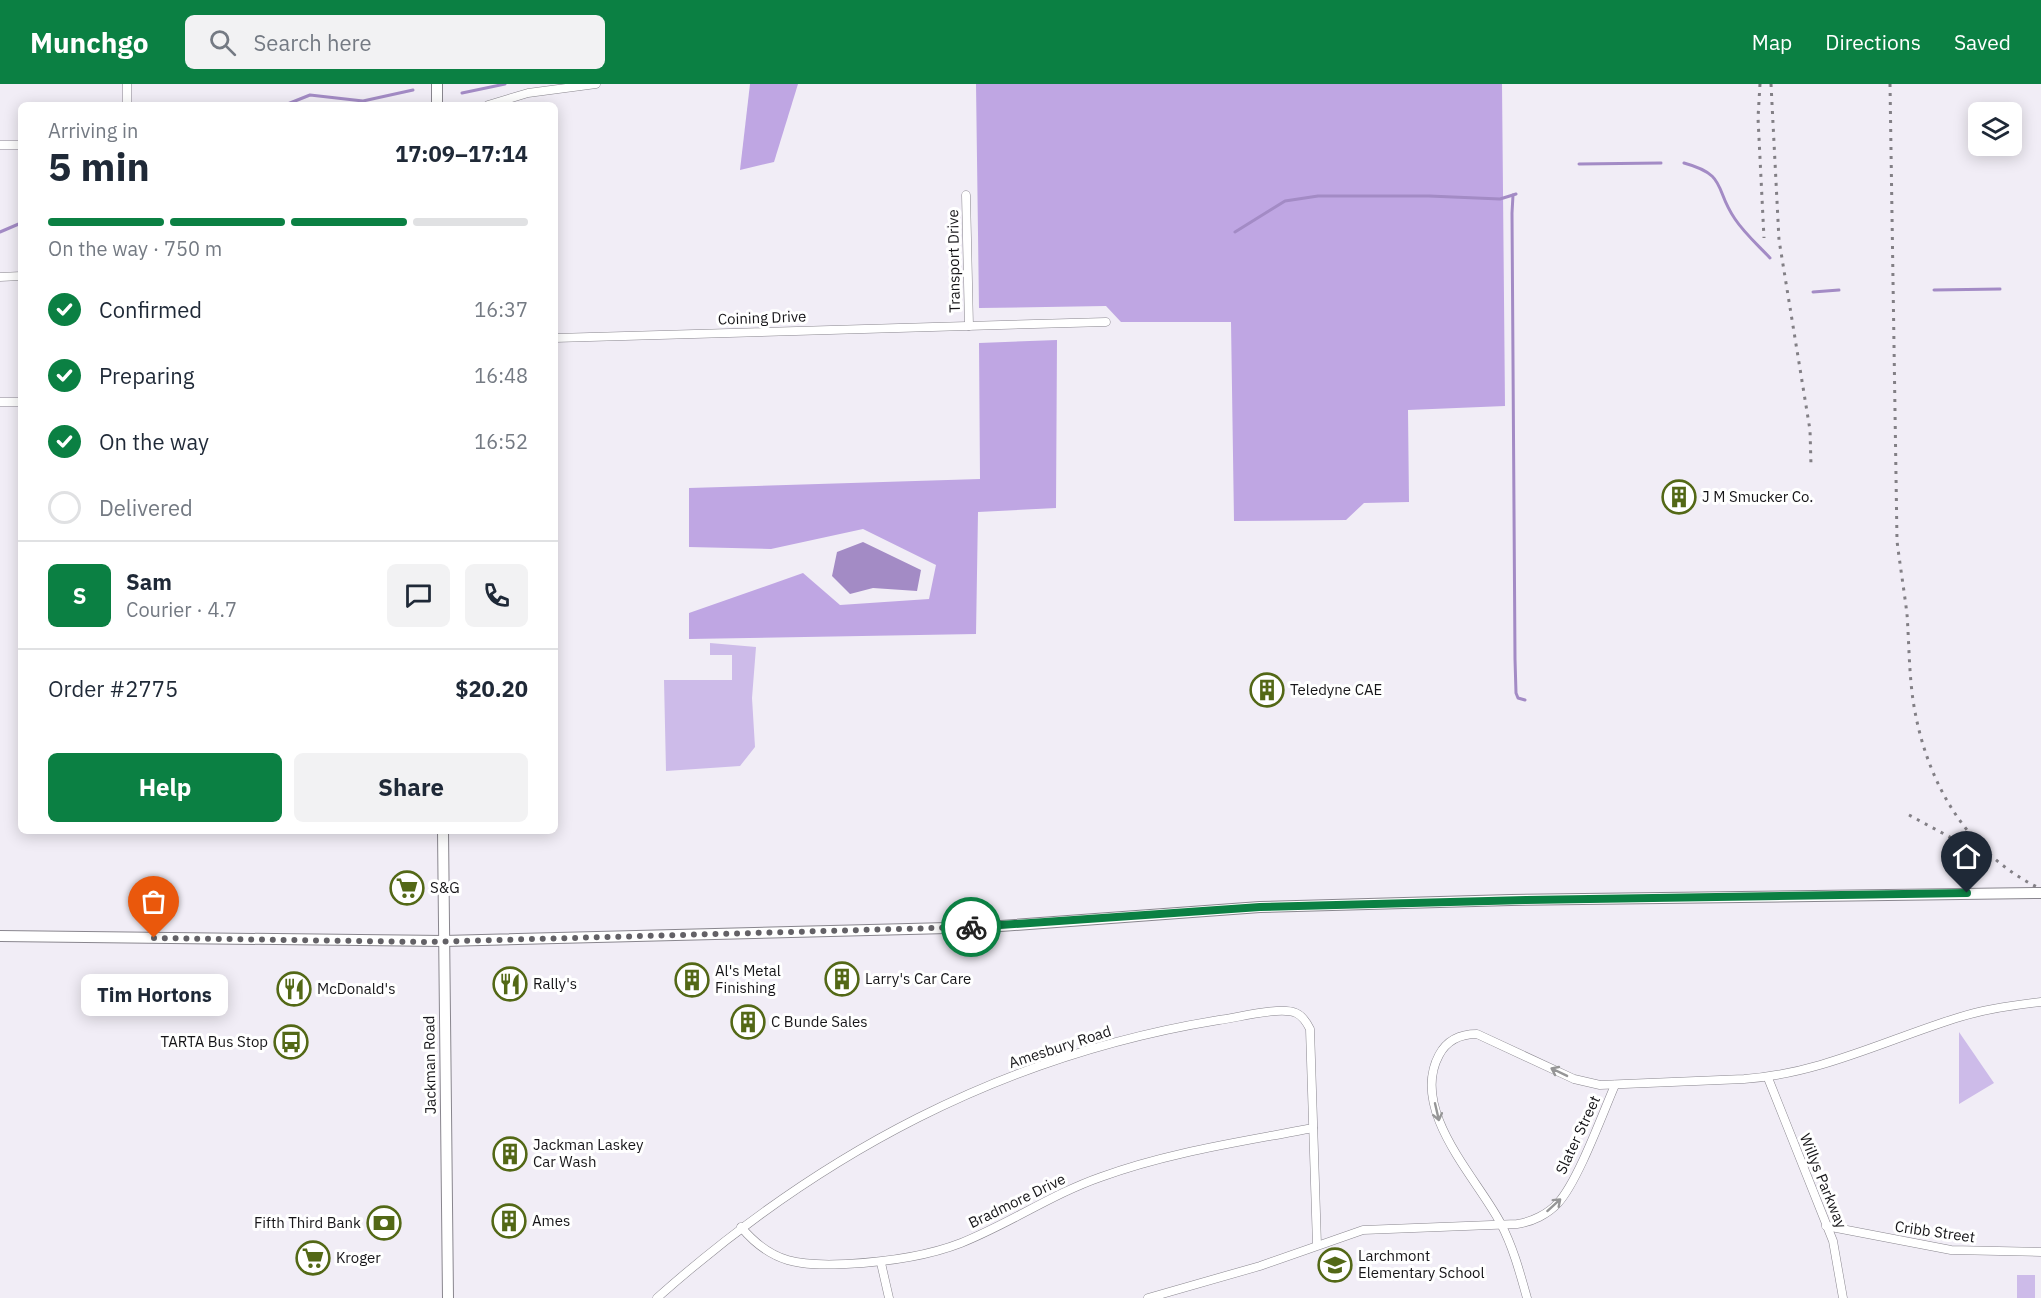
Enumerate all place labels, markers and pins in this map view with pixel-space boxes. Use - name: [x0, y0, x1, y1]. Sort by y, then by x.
- building icon: J M Smucker Co.: [1661, 479, 1697, 515]
- place label: J M Smucker Co.: [1702, 487, 1813, 506]
- building icon: Teledyne CAE: [1249, 672, 1285, 708]
- place label: Teledyne CAE: [1290, 680, 1382, 699]
- pin: [1941, 831, 1992, 893]
- supermarket icon: S&G: [389, 870, 425, 906]
- pin: [128, 876, 179, 938]
- place label: S&G: [430, 878, 460, 897]
- place label: Al's Metal Finishing: [715, 961, 781, 997]
- building icon: Larry's Car Care: [824, 961, 860, 997]
- building icon: Al's Metal Finishing: [674, 962, 710, 998]
- restaurant icon: Rally's: [492, 966, 528, 1002]
- place label: Larry's Car Care: [865, 969, 971, 988]
- restaurant icon: McDonald's: [276, 971, 312, 1007]
- callout: Tim Hortons: [80, 974, 228, 1016]
- place label: Rally's: [533, 974, 577, 993]
- place label: McDonald's: [317, 979, 395, 998]
- building icon: C Bunde Sales: [730, 1004, 766, 1040]
- place label: C Bunde Sales: [771, 1012, 868, 1031]
- bus stop icon: TARTA Bus Stop: [273, 1024, 309, 1060]
- place label: TARTA Bus Stop: [161, 1032, 268, 1051]
- place label: Jackman Laskey Car Wash: [533, 1135, 644, 1171]
- building icon: Jackman Laskey Car Wash: [492, 1136, 528, 1172]
- building icon: Ames: [491, 1203, 527, 1239]
- bank icon: Fifth Third Bank: [366, 1205, 402, 1241]
- place label: Ames: [532, 1211, 570, 1230]
- place label: Fifth Third Bank: [254, 1213, 361, 1232]
- supermarket icon: Kroger: [295, 1240, 331, 1276]
- place label: Larchmont Elementary School: [1358, 1246, 1485, 1282]
- school or university icon: Larchmont Elementary School: [1317, 1247, 1353, 1283]
- place label: Kroger: [336, 1248, 381, 1267]

